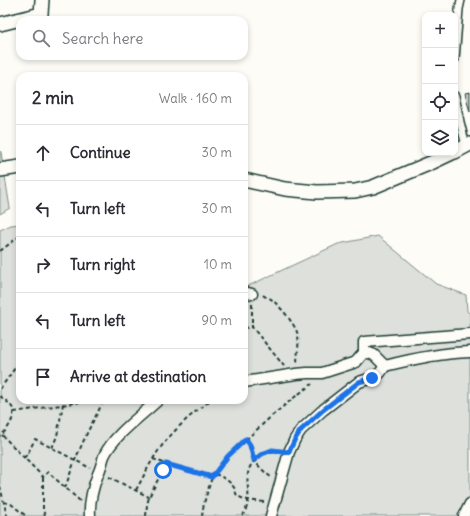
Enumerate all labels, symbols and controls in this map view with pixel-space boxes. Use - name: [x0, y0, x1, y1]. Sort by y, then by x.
- map controls: [422, 12, 458, 156]
- button: +: [422, 12, 458, 48]
- search box: [16, 16, 248, 60]
- icon: search: [30, 27, 52, 49]
- text: Search here: [62, 29, 143, 48]
- button: −: [422, 48, 458, 84]
- button: locate: [422, 84, 458, 120]
- text: 2 min: [32, 87, 74, 109]
- text: Walk · 160 m: [159, 90, 232, 107]
- button: layers: [422, 120, 458, 156]
- icon: ahead: [32, 142, 54, 164]
- text: Continue: [70, 143, 131, 162]
- text: 30 m: [202, 144, 232, 161]
- icon: left: [32, 198, 54, 220]
- text: Turn left: [70, 199, 125, 218]
- text: 30 m: [202, 200, 232, 217]
- icon: right: [32, 254, 54, 276]
- text: Turn right: [70, 255, 135, 274]
- text: 10 m: [204, 256, 232, 273]
- icon: left: [32, 310, 54, 332]
- text: Turn left: [70, 311, 125, 330]
- text: 90 m: [201, 312, 232, 329]
- icon: arrive: [32, 366, 54, 388]
- text: Arrive at destination: [70, 367, 206, 386]
- route end: [363, 369, 381, 387]
- route start: [154, 461, 172, 479]

